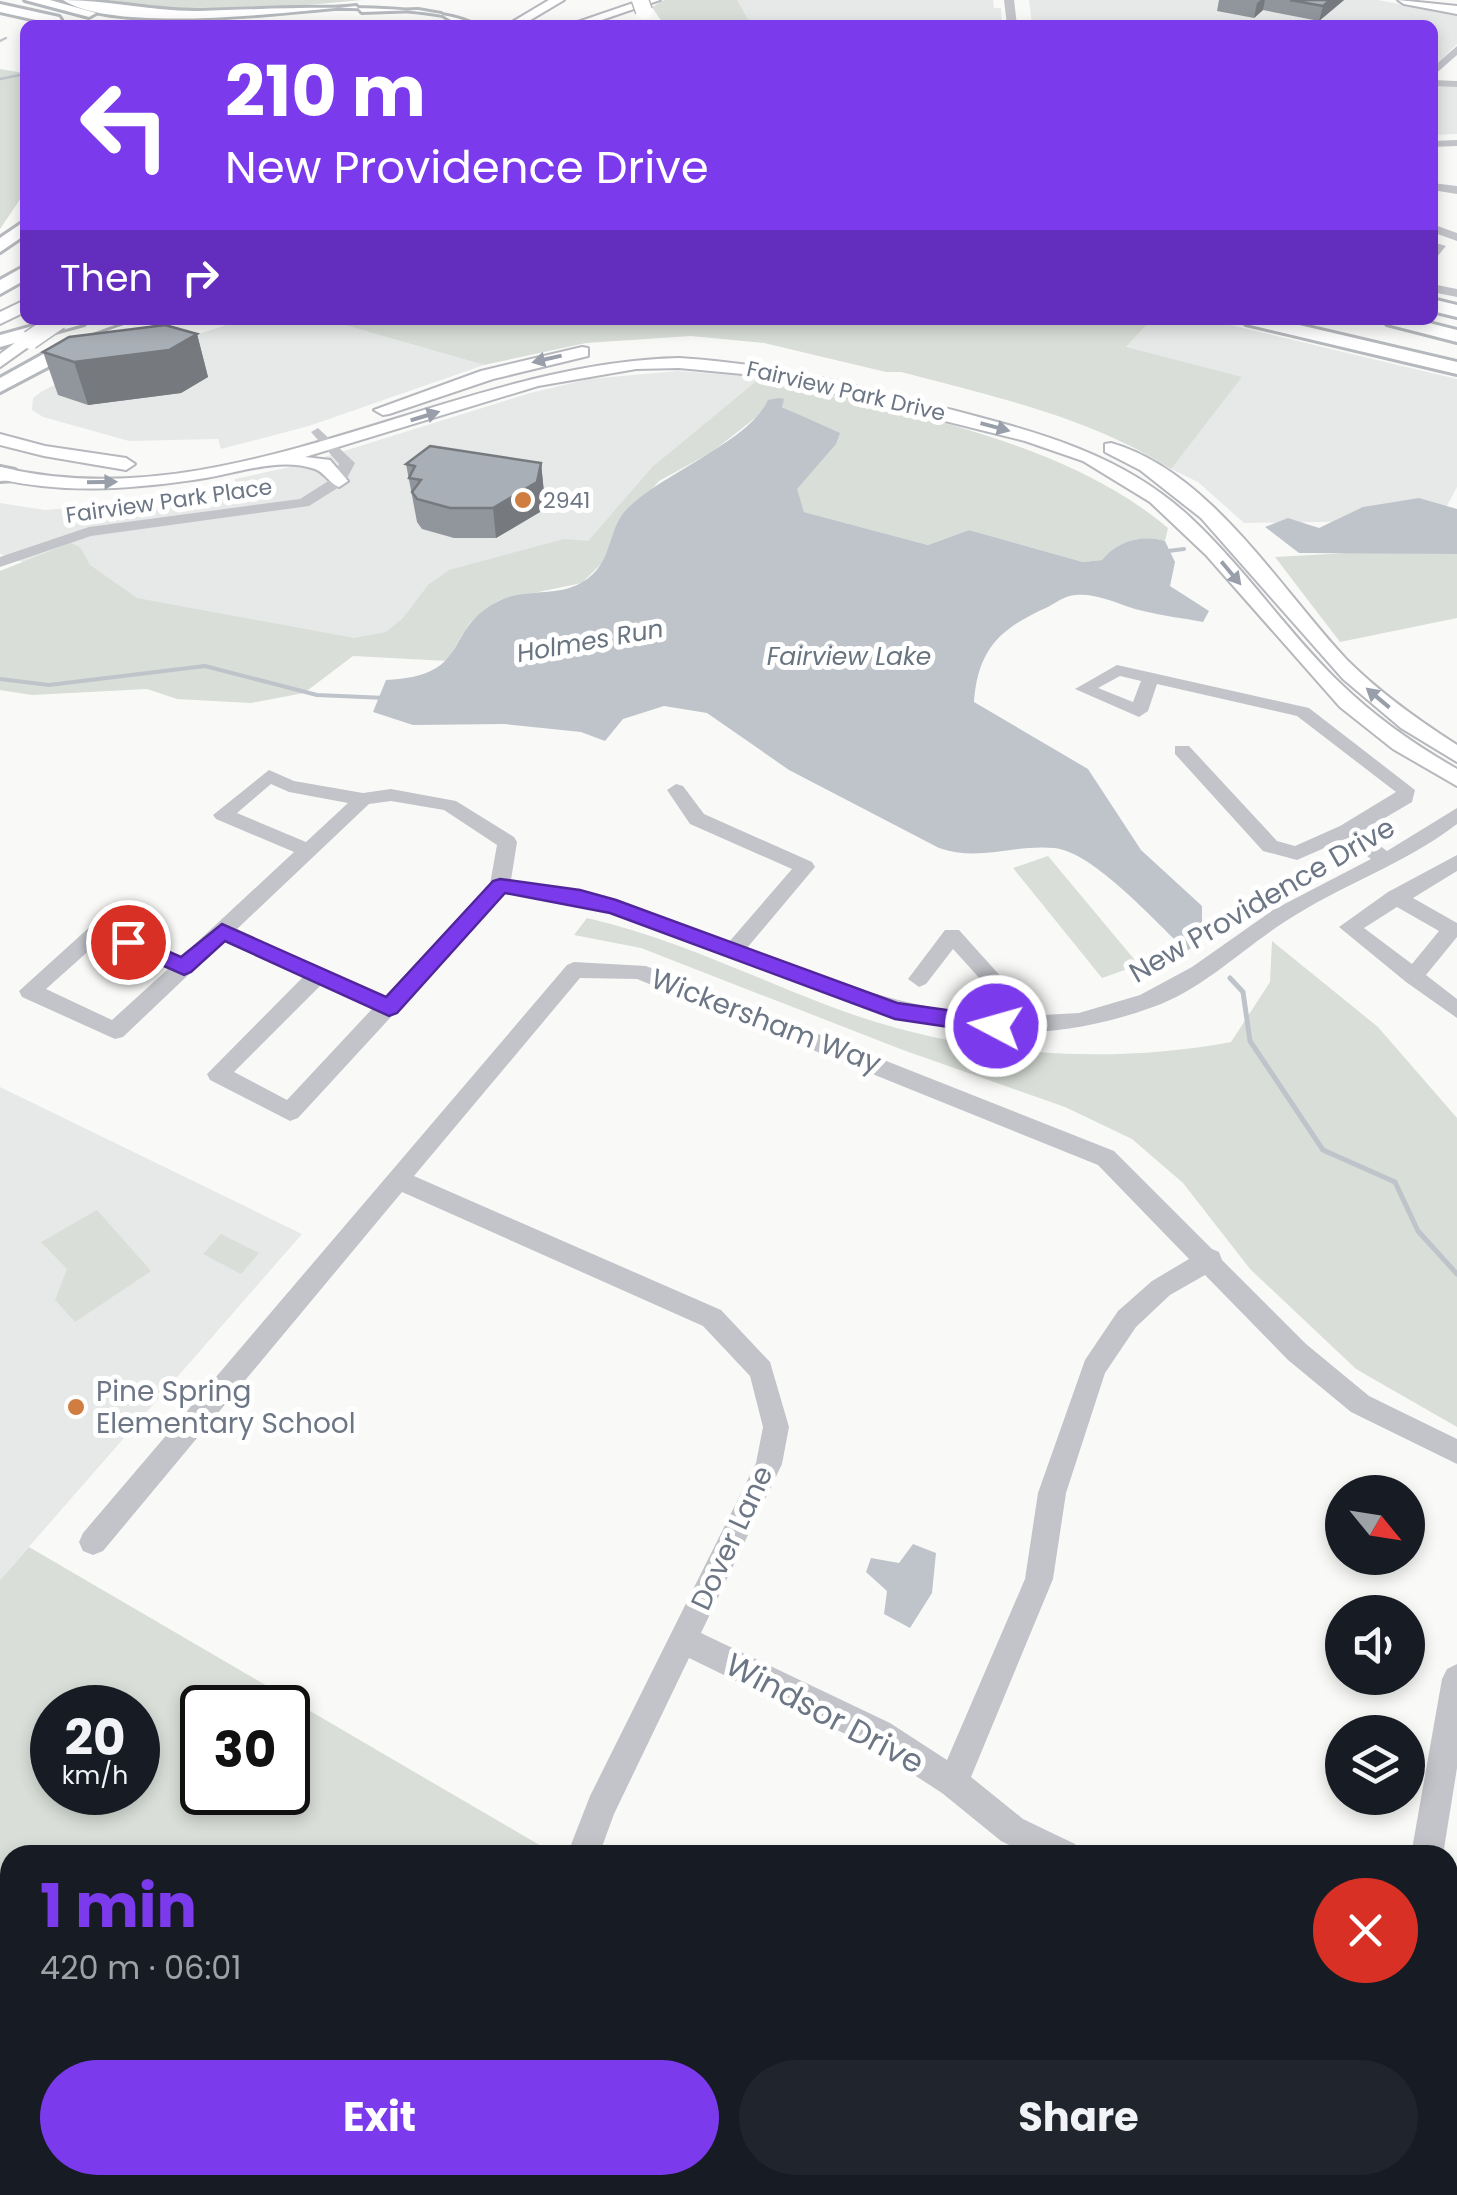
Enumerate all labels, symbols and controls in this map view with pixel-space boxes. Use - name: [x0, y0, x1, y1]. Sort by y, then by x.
- text: 210 m: [225, 42, 426, 141]
- icon: left: [60, 60, 190, 190]
- text: New Providence Drive: [225, 136, 709, 199]
- icon: right: [173, 250, 228, 305]
- text: Then: [60, 251, 153, 304]
- one-way arrow: [531, 352, 562, 367]
- street label: Fairview Park Drive: [744, 353, 948, 429]
- one-way arrow: [410, 408, 440, 423]
- one-way arrow: [980, 420, 1011, 436]
- street label: Fairview Park Place: [64, 471, 274, 531]
- one-way arrow: [87, 474, 119, 490]
- place label: 2941: [543, 485, 590, 516]
- marker: 2941: [512, 489, 534, 511]
- one-way arrow: [1220, 560, 1241, 585]
- water label: Holmes Run: [514, 611, 666, 671]
- water label: Fairview Lake: [767, 639, 931, 674]
- one-way arrow: [1365, 688, 1390, 710]
- street label: New Providence Drive: [1122, 808, 1402, 992]
- pin: [86, 900, 171, 985]
- icon: arrive: [101, 915, 156, 970]
- street label: Wickersham Way: [645, 959, 887, 1083]
- position arrow: [944, 974, 1048, 1078]
- place label: Pine Spring Elementary School: [96, 1372, 356, 1443]
- marker: Pine Spring Elementary School: [65, 1396, 87, 1418]
- street label: Dover Lane: [682, 1460, 782, 1616]
- north arrow: [1325, 1475, 1425, 1575]
- map controls: [1325, 1475, 1425, 1815]
- button: sound: [1325, 1595, 1425, 1695]
- street label: Windsor Drive: [718, 1642, 932, 1784]
- speed limit sign: 30: [180, 1685, 310, 1815]
- text: 20: [64, 1702, 126, 1773]
- button: layers: [1325, 1715, 1425, 1815]
- text: km/h: [62, 1758, 128, 1793]
- text: 1 min: [40, 1864, 197, 1948]
- button: close: [1313, 1878, 1418, 1983]
- text: 420 m · 06:01: [40, 1945, 242, 1990]
- button: Exit: [40, 2060, 719, 2175]
- button: Share: [739, 2060, 1418, 2175]

